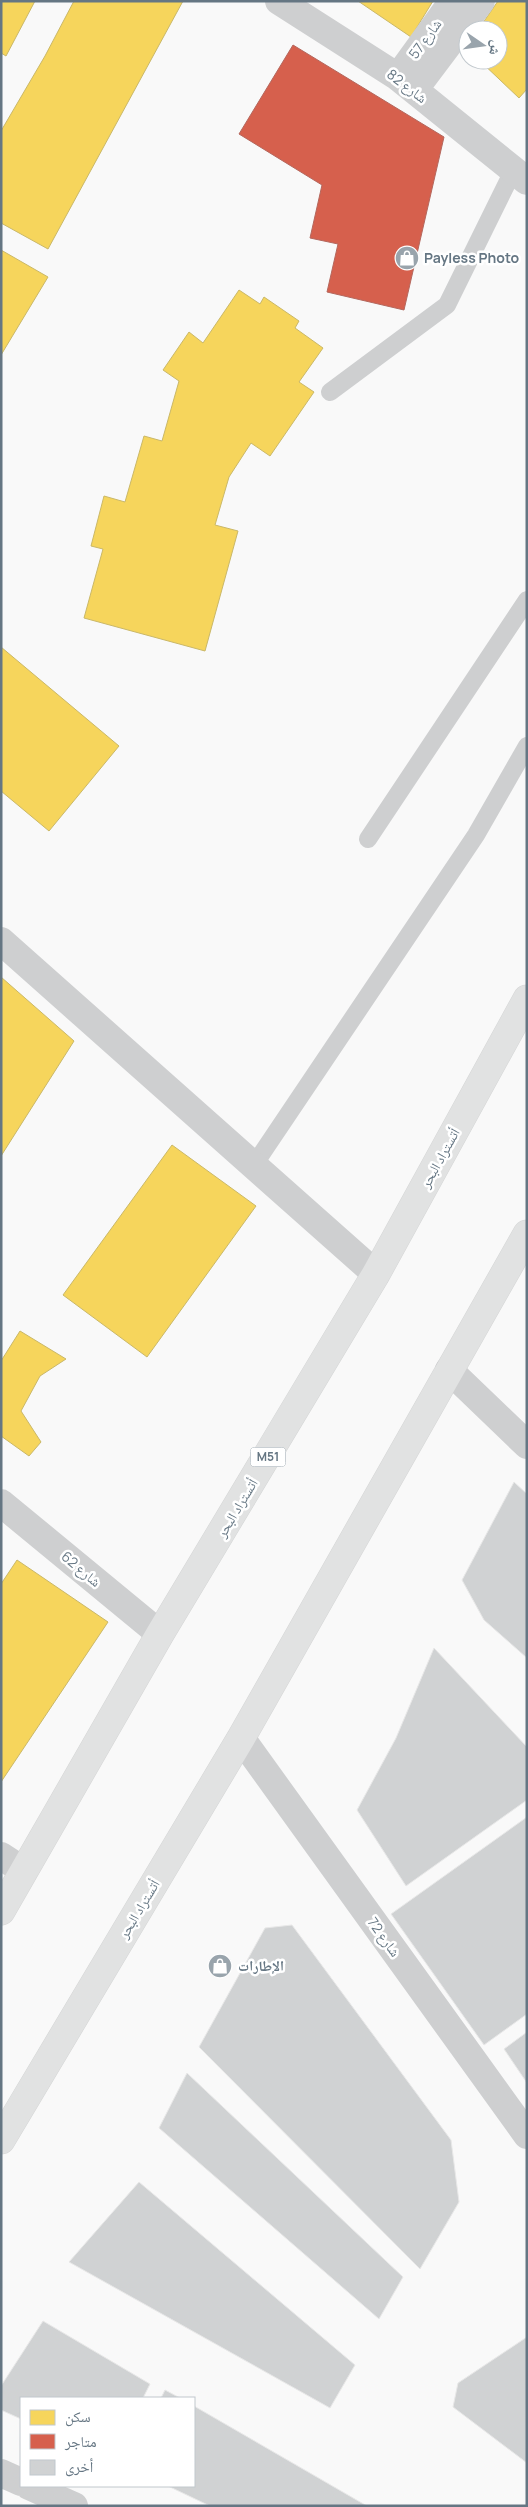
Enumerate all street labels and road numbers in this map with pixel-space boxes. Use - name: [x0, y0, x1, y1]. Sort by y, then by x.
- street label: شارع 57: [404, 15, 446, 63]
- street label: شارع 82: [383, 64, 431, 108]
- street label: أتستراد البحر: [415, 1125, 464, 1192]
- road number: M51: [250, 1448, 286, 1466]
- street label: أتستراد البحر: [211, 1475, 262, 1542]
- street label: شارع 62: [57, 1547, 105, 1591]
- street label: أتستراد البحر: [113, 1876, 164, 1943]
- street label: شارع 72: [363, 1913, 405, 1961]

